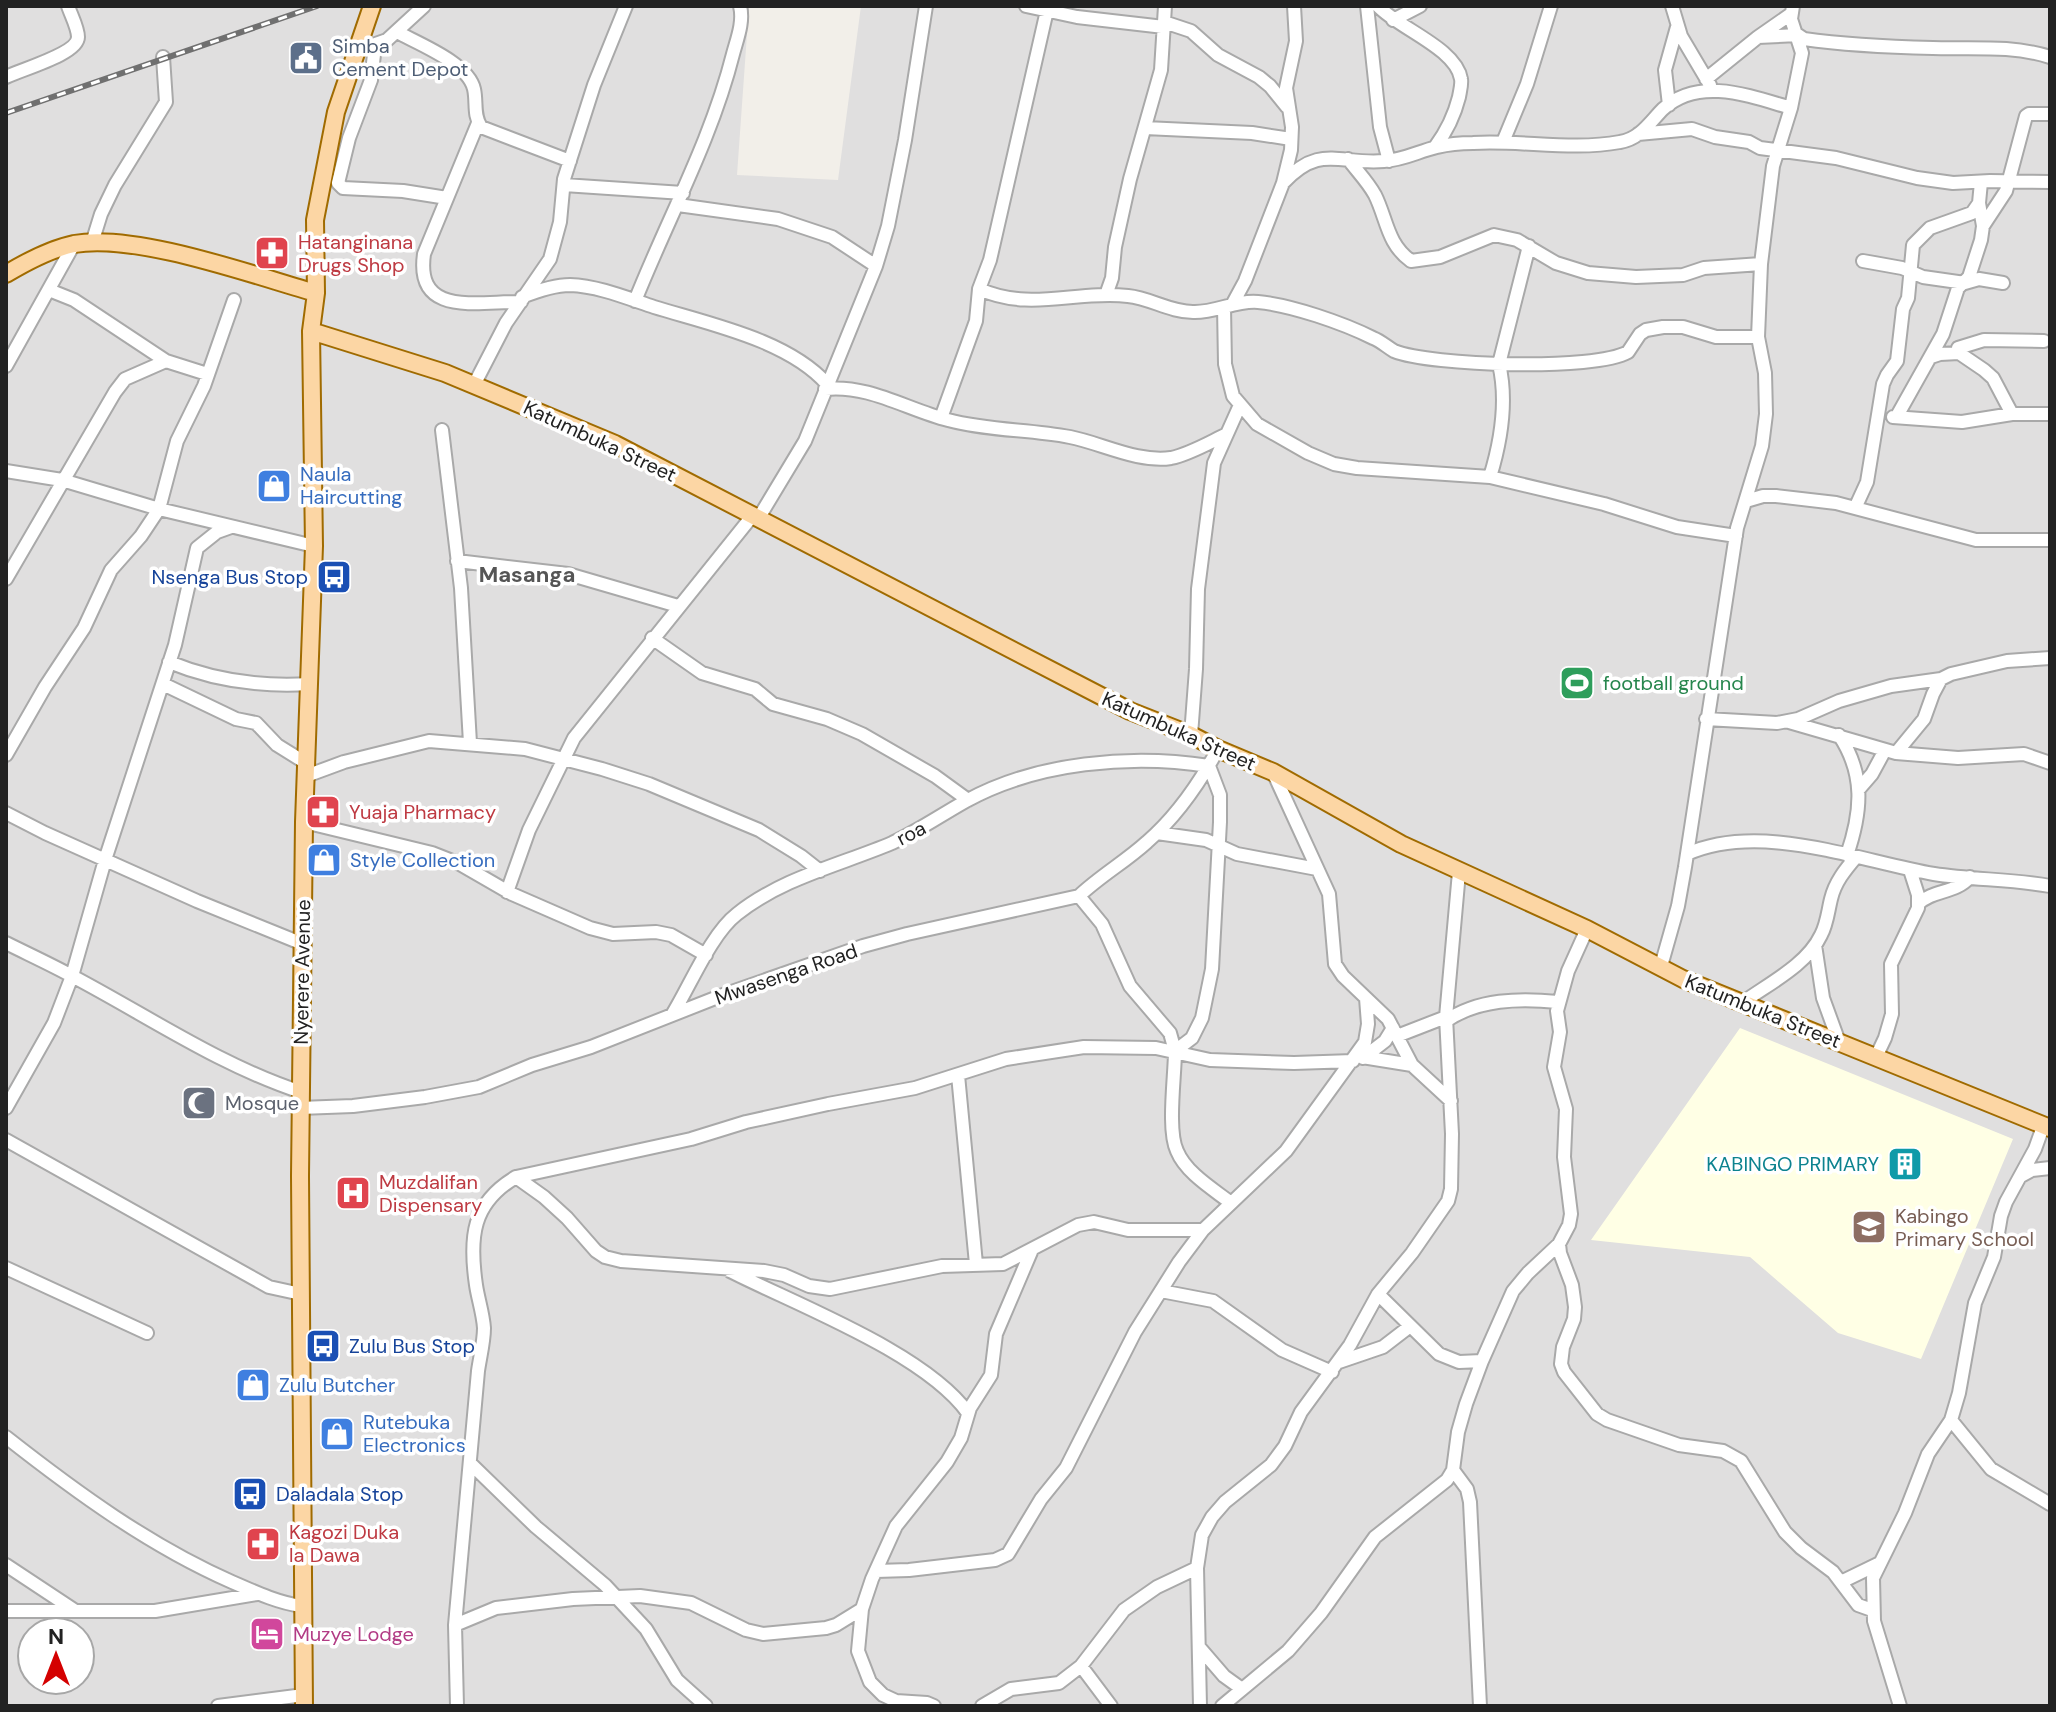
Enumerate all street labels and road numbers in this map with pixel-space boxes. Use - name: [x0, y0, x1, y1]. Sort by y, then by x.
- street label: Katumbuka Street: [519, 394, 681, 488]
- street label: Katumbuka Street: [1098, 685, 1260, 777]
- street label: roa: [892, 815, 930, 851]
- street label: Nyerere Avenue: [288, 899, 316, 1045]
- street label: Mwasenga Road: [711, 937, 861, 1011]
- street label: Katumbuka Street: [1681, 968, 1845, 1054]

